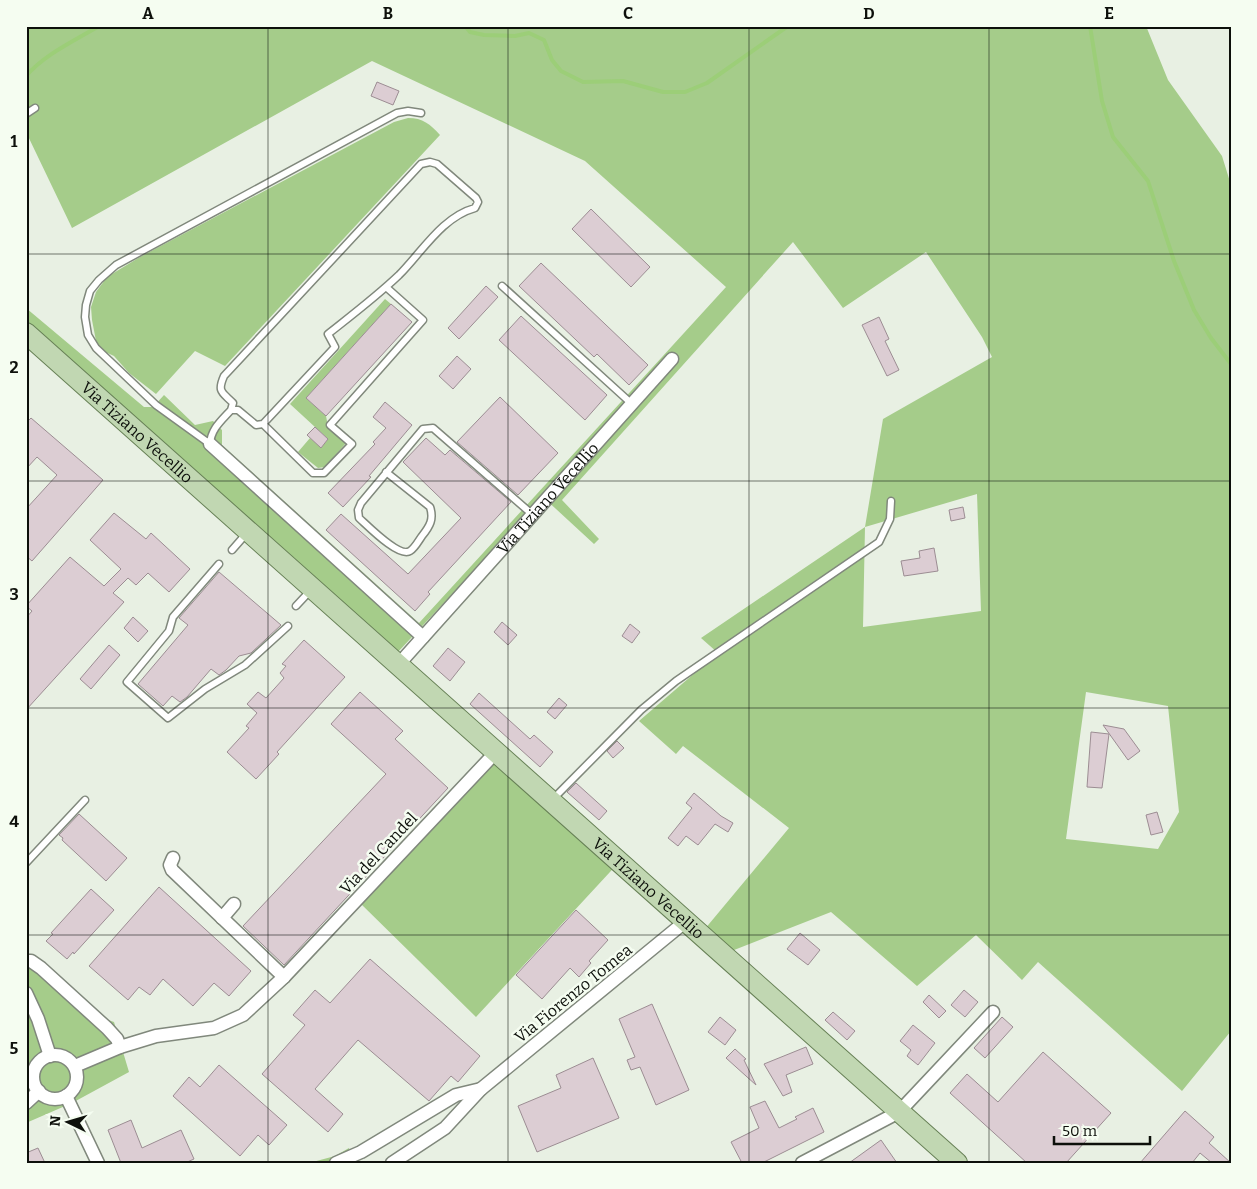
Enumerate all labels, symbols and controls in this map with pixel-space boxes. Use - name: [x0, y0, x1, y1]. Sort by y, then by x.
- text: A: [142, 4, 154, 23]
- text: B: [383, 4, 393, 23]
- text: C: [623, 4, 633, 23]
- text: D: [863, 4, 875, 23]
- text: E: [1104, 4, 1114, 23]
- text: 1: [11, 132, 18, 151]
- text: 2: [9, 358, 19, 377]
- street label: Via Tiziano Vecellio: [77, 378, 197, 487]
- street label: Via Tiziano Vecellio: [493, 439, 603, 558]
- text: 3: [9, 585, 19, 604]
- street label: Via del Candel: [336, 808, 421, 898]
- text: 4: [9, 812, 19, 831]
- street label: Via Tiziano Vecellio: [589, 834, 708, 943]
- street label: Via Fiorenzo Tomea: [511, 940, 636, 1047]
- text: 5: [10, 1039, 19, 1058]
- north arrow: [42, 1096, 92, 1146]
- scale bar: [1054, 1114, 1151, 1146]
- text: N: [47, 1115, 65, 1127]
- text: 50 m: [1062, 1122, 1098, 1140]

